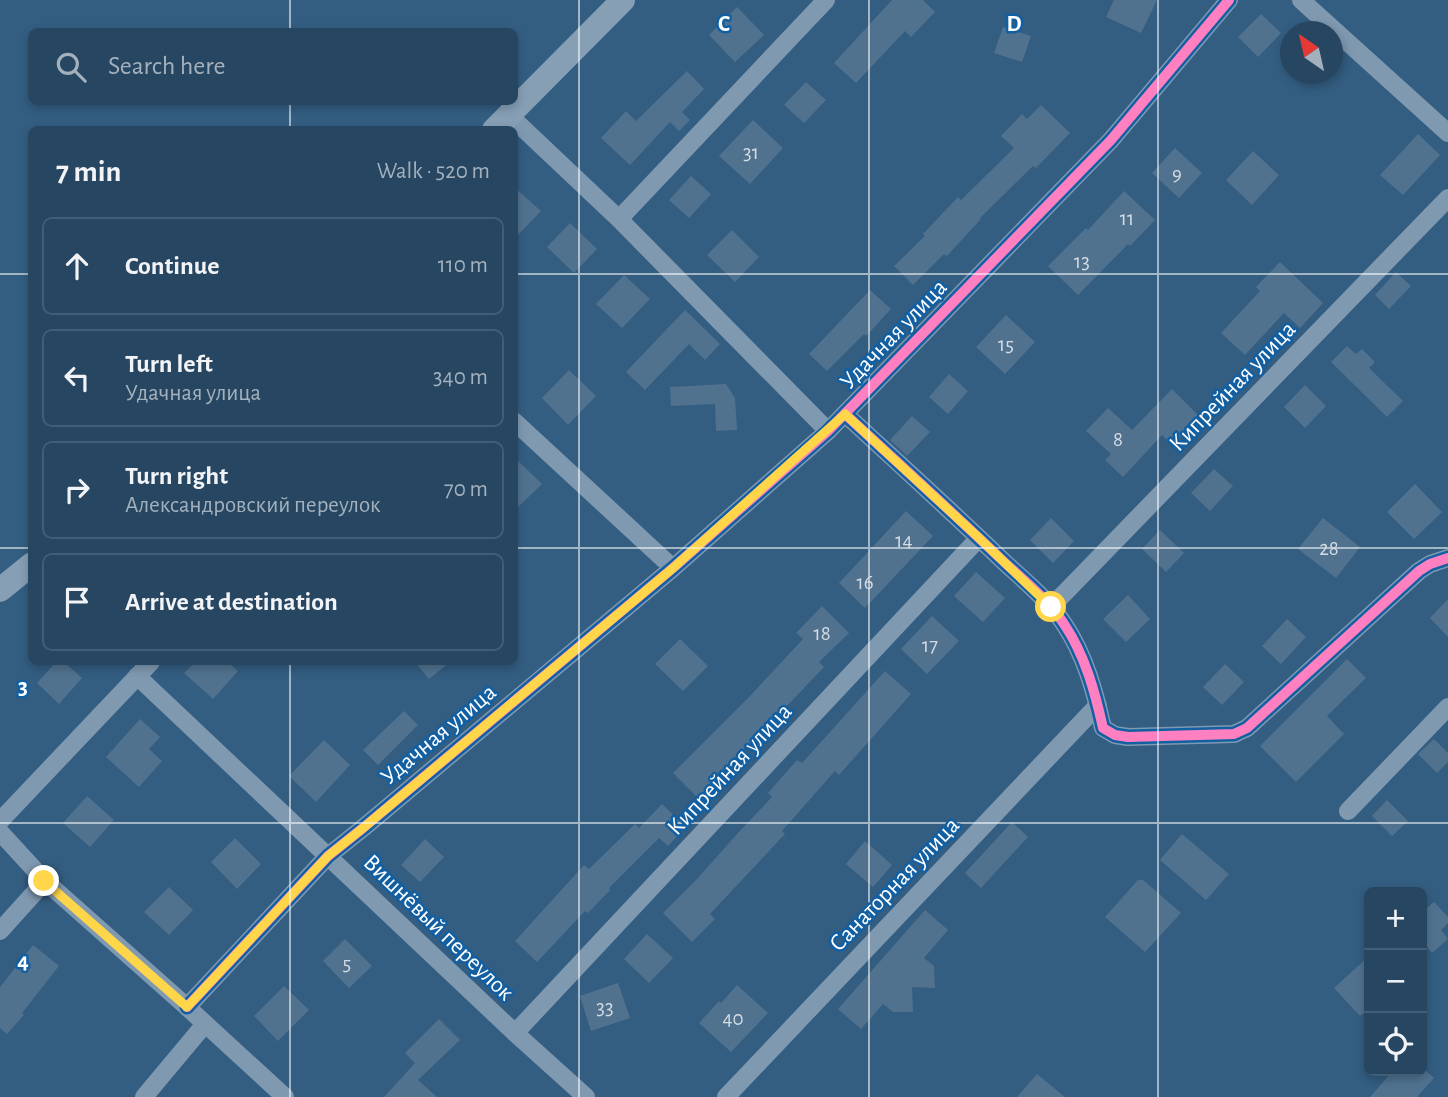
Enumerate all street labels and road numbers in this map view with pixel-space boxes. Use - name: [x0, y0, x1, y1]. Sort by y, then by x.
- street label: Удачная улица: [836, 275, 952, 394]
- street label: Кипрейная улица: [1165, 317, 1301, 456]
- street label: Удачная улица: [377, 680, 501, 790]
- street label: Кипрейная улица: [663, 699, 797, 840]
- street label: Санаторная улица: [825, 813, 964, 956]
- street label: Вишнёвый переулок: [359, 850, 518, 1005]

